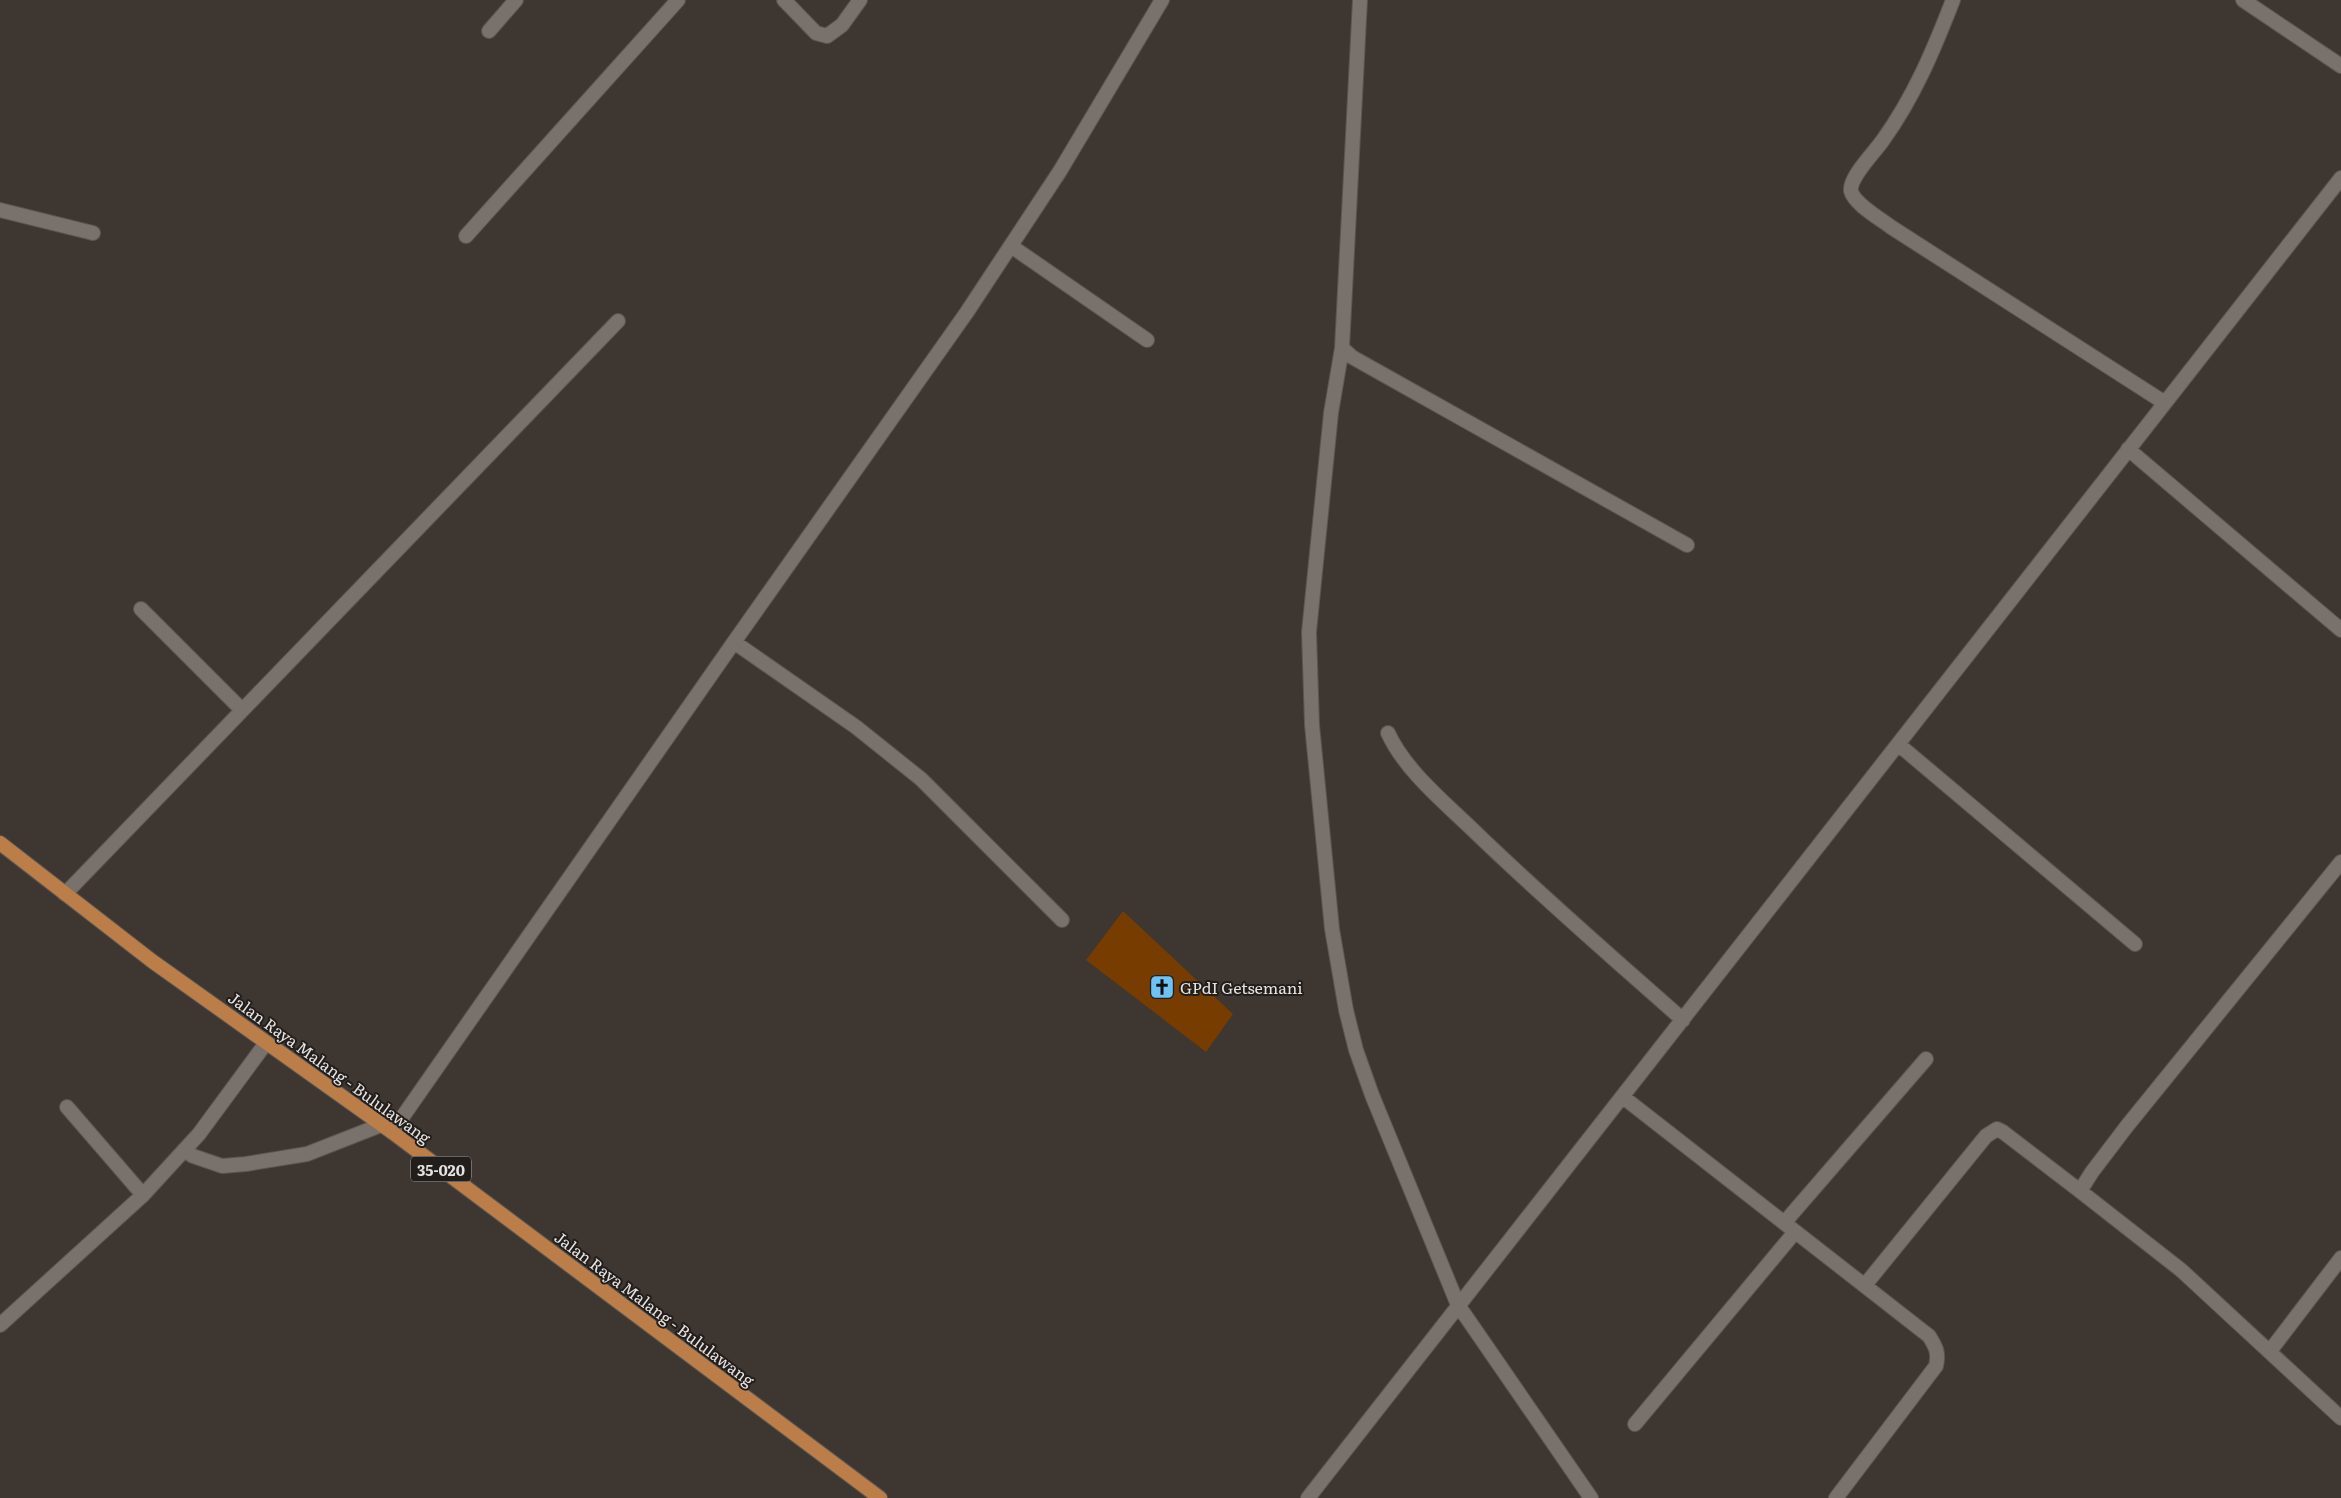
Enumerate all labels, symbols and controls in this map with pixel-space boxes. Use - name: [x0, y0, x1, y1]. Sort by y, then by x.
- church icon: GPdI Getsemani: [1149, 974, 1175, 1000]
- place label: GPdI Getsemani: [1180, 975, 1303, 999]
- street label: Jalan Raya Malang - Bululawang: [224, 985, 436, 1149]
- road number: 35-020: [411, 1156, 471, 1182]
- street label: Jalan Raya Malang - Bululawang: [550, 1225, 760, 1391]

